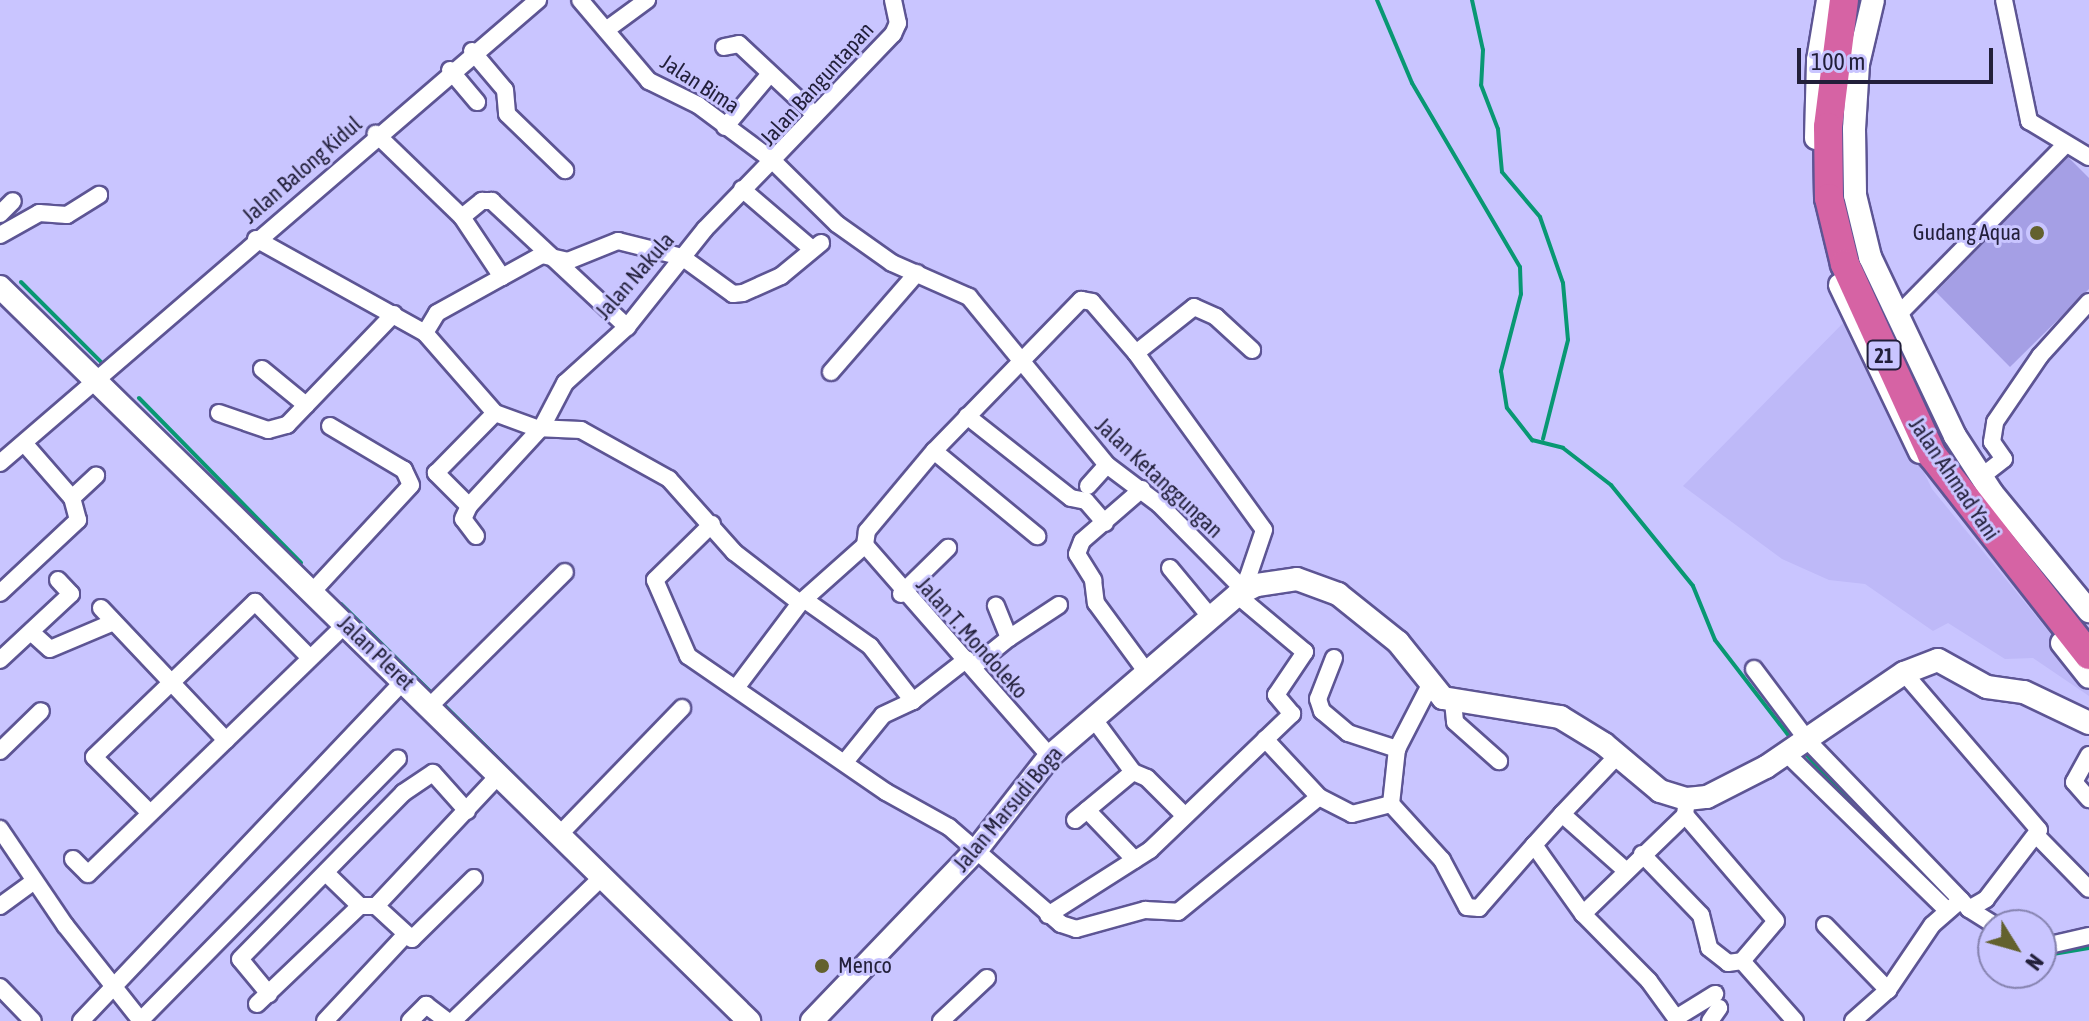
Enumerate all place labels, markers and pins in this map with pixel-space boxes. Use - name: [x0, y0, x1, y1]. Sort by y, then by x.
- place label: Gudang Aqua: [1913, 220, 2021, 246]
- marker: Gudang Aqua: [2028, 224, 2046, 242]
- place label: Menco: [838, 953, 892, 979]
- marker: Menco: [813, 957, 831, 975]

